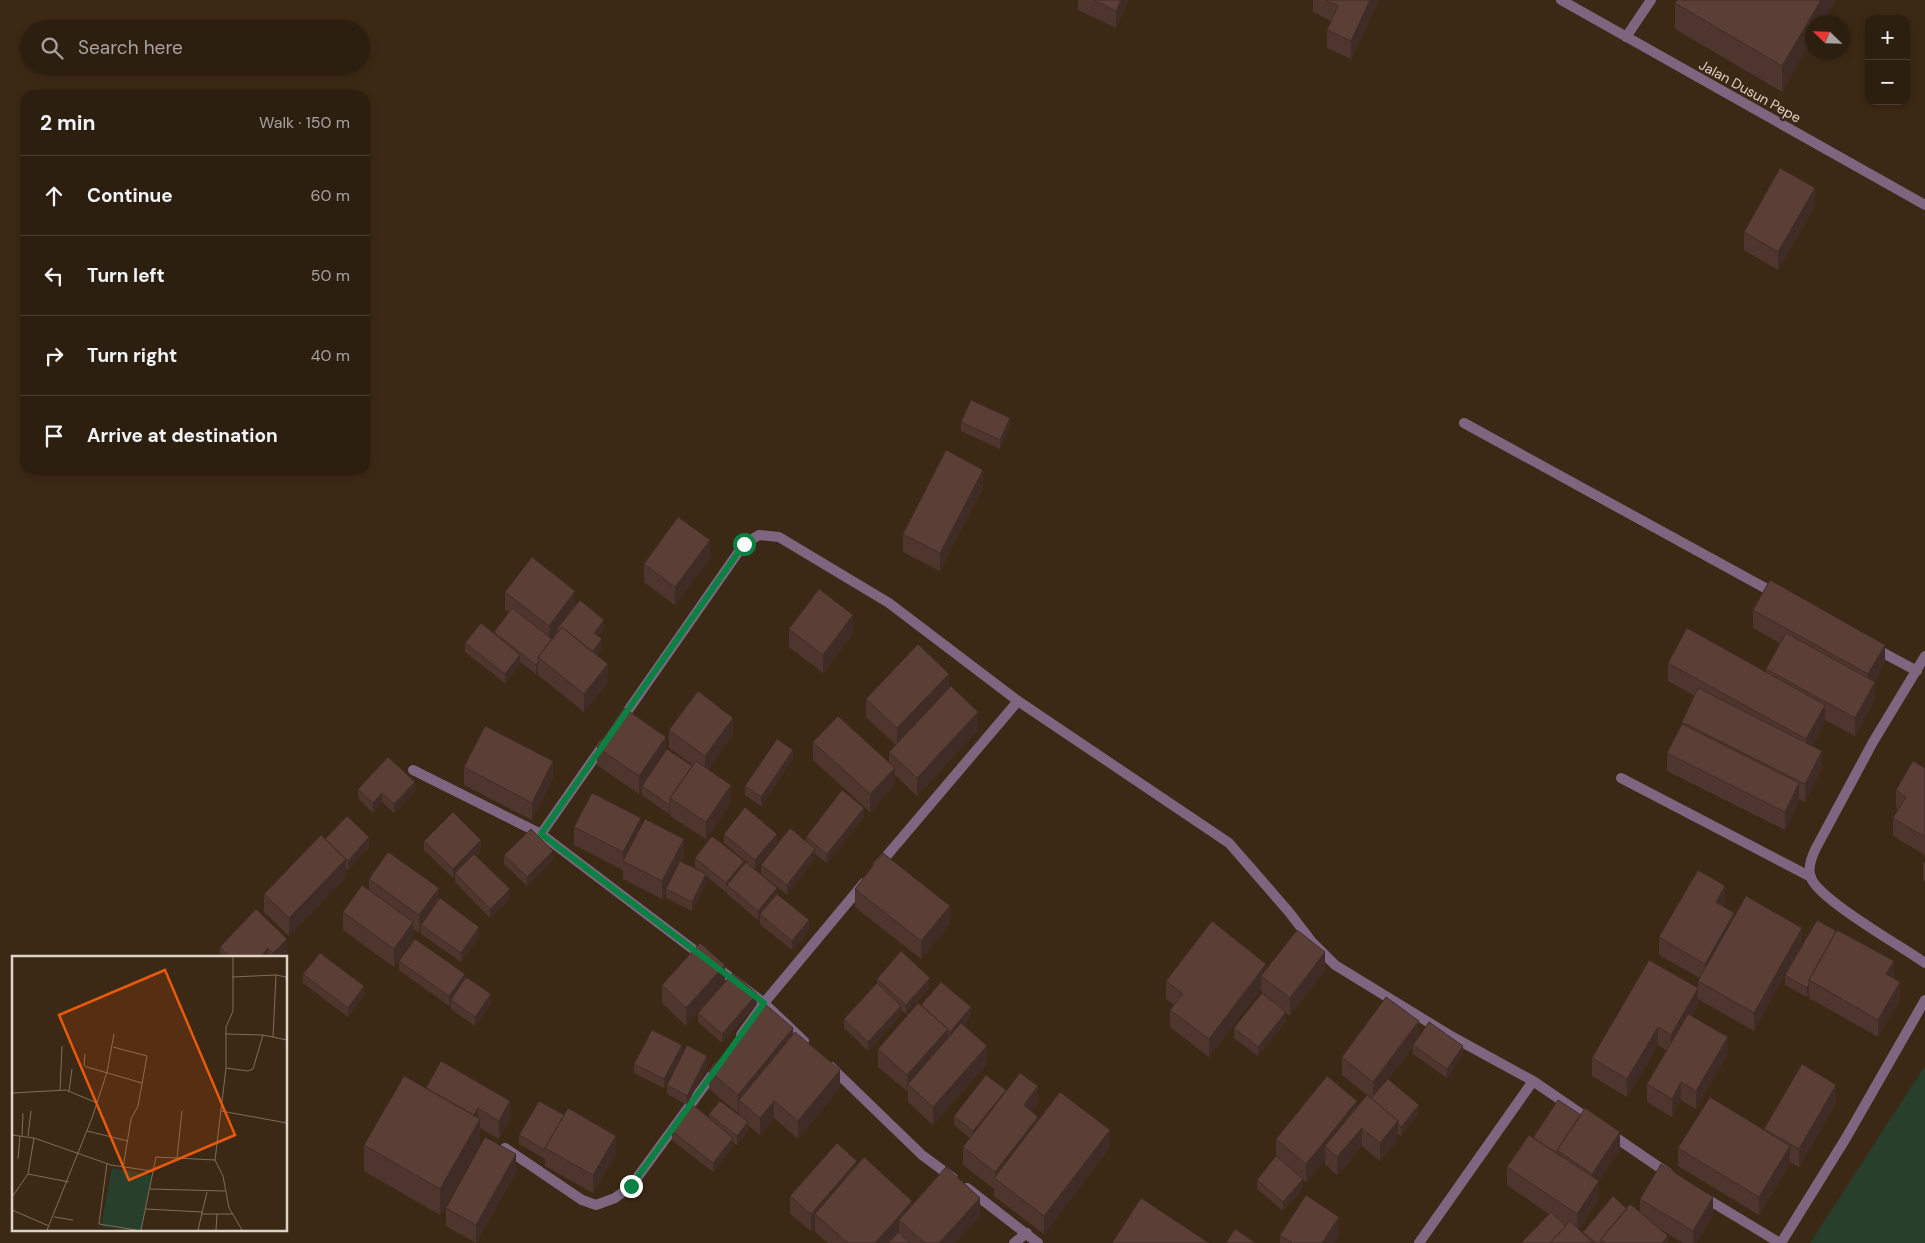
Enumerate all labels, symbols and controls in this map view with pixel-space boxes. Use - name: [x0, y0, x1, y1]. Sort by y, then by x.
- north arrow: [1805, 15, 1850, 60]
- map controls: [1865, 15, 1910, 105]
- button: +: [1865, 15, 1910, 60]
- search box: [20, 20, 370, 75]
- icon: search: [38, 34, 66, 62]
- text: Search here: [78, 35, 183, 60]
- street label: Jalan Dusun Pepe: [1696, 55, 1804, 127]
- button: −: [1865, 60, 1910, 105]
- text: 2 min: [40, 109, 96, 137]
- text: Walk · 150 m: [259, 112, 350, 133]
- icon: ahead: [40, 182, 68, 210]
- text: Continue: [87, 183, 173, 208]
- text: 60 m: [310, 185, 350, 206]
- icon: left: [40, 262, 68, 290]
- text: Turn left: [87, 263, 165, 288]
- text: 50 m: [311, 265, 350, 286]
- icon: right: [40, 342, 68, 370]
- text: Turn right: [87, 343, 177, 368]
- text: 40 m: [311, 345, 350, 366]
- icon: arrive: [40, 422, 68, 450]
- text: Arrive at destination: [87, 423, 278, 448]
- route start: [733, 533, 756, 556]
- inset map: [12, 956, 288, 1230]
- route end: [620, 1175, 643, 1198]

